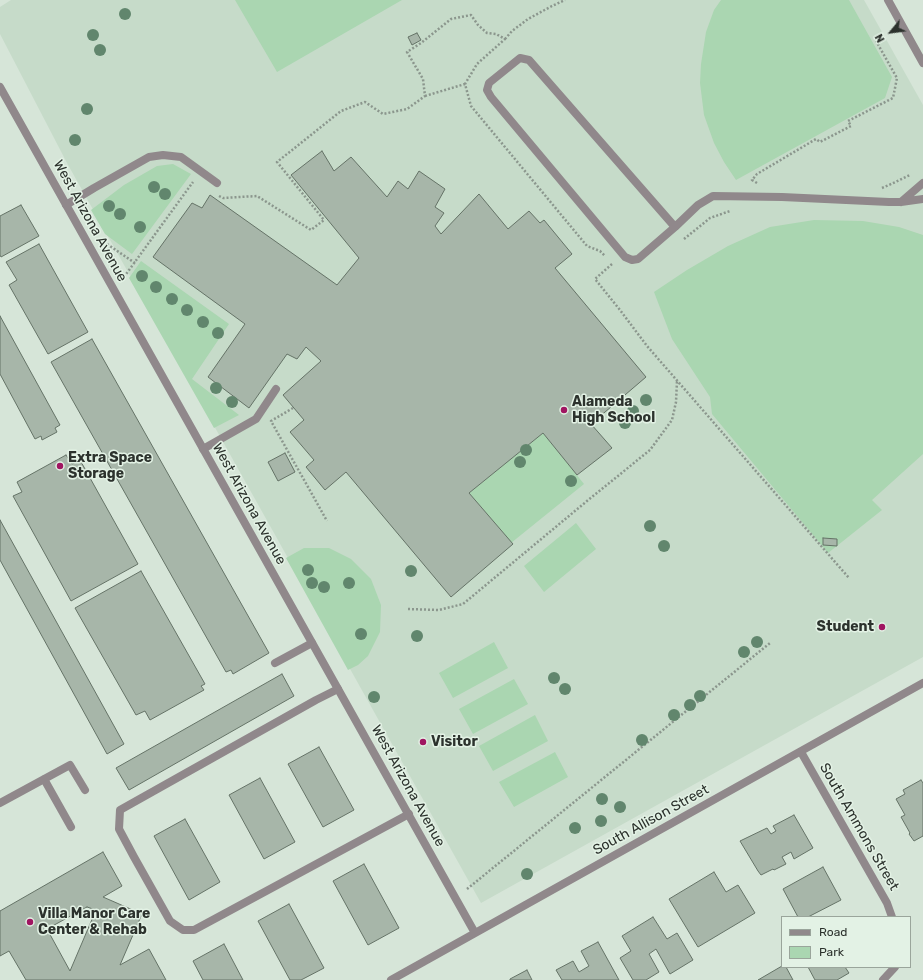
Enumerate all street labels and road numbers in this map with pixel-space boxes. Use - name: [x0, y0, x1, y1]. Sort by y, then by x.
- street label: West Arizona Avenue: [50, 157, 130, 285]
- street label: West Arizona Avenue: [209, 440, 289, 568]
- street label: West Arizona Avenue: [368, 722, 448, 850]
- street label: South Ammons Street: [816, 760, 902, 894]
- street label: South Allison Street: [590, 781, 712, 859]

